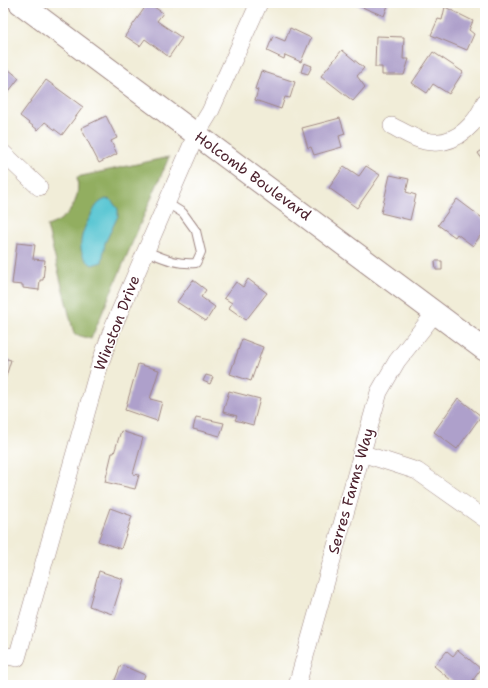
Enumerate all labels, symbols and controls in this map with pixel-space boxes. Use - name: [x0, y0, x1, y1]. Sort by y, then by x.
- street label: Holcomb Boulevard: [191, 127, 316, 225]
- street label: Winston Drive: [90, 272, 144, 374]
- street label: Serres Farms Way: [323, 426, 379, 556]

